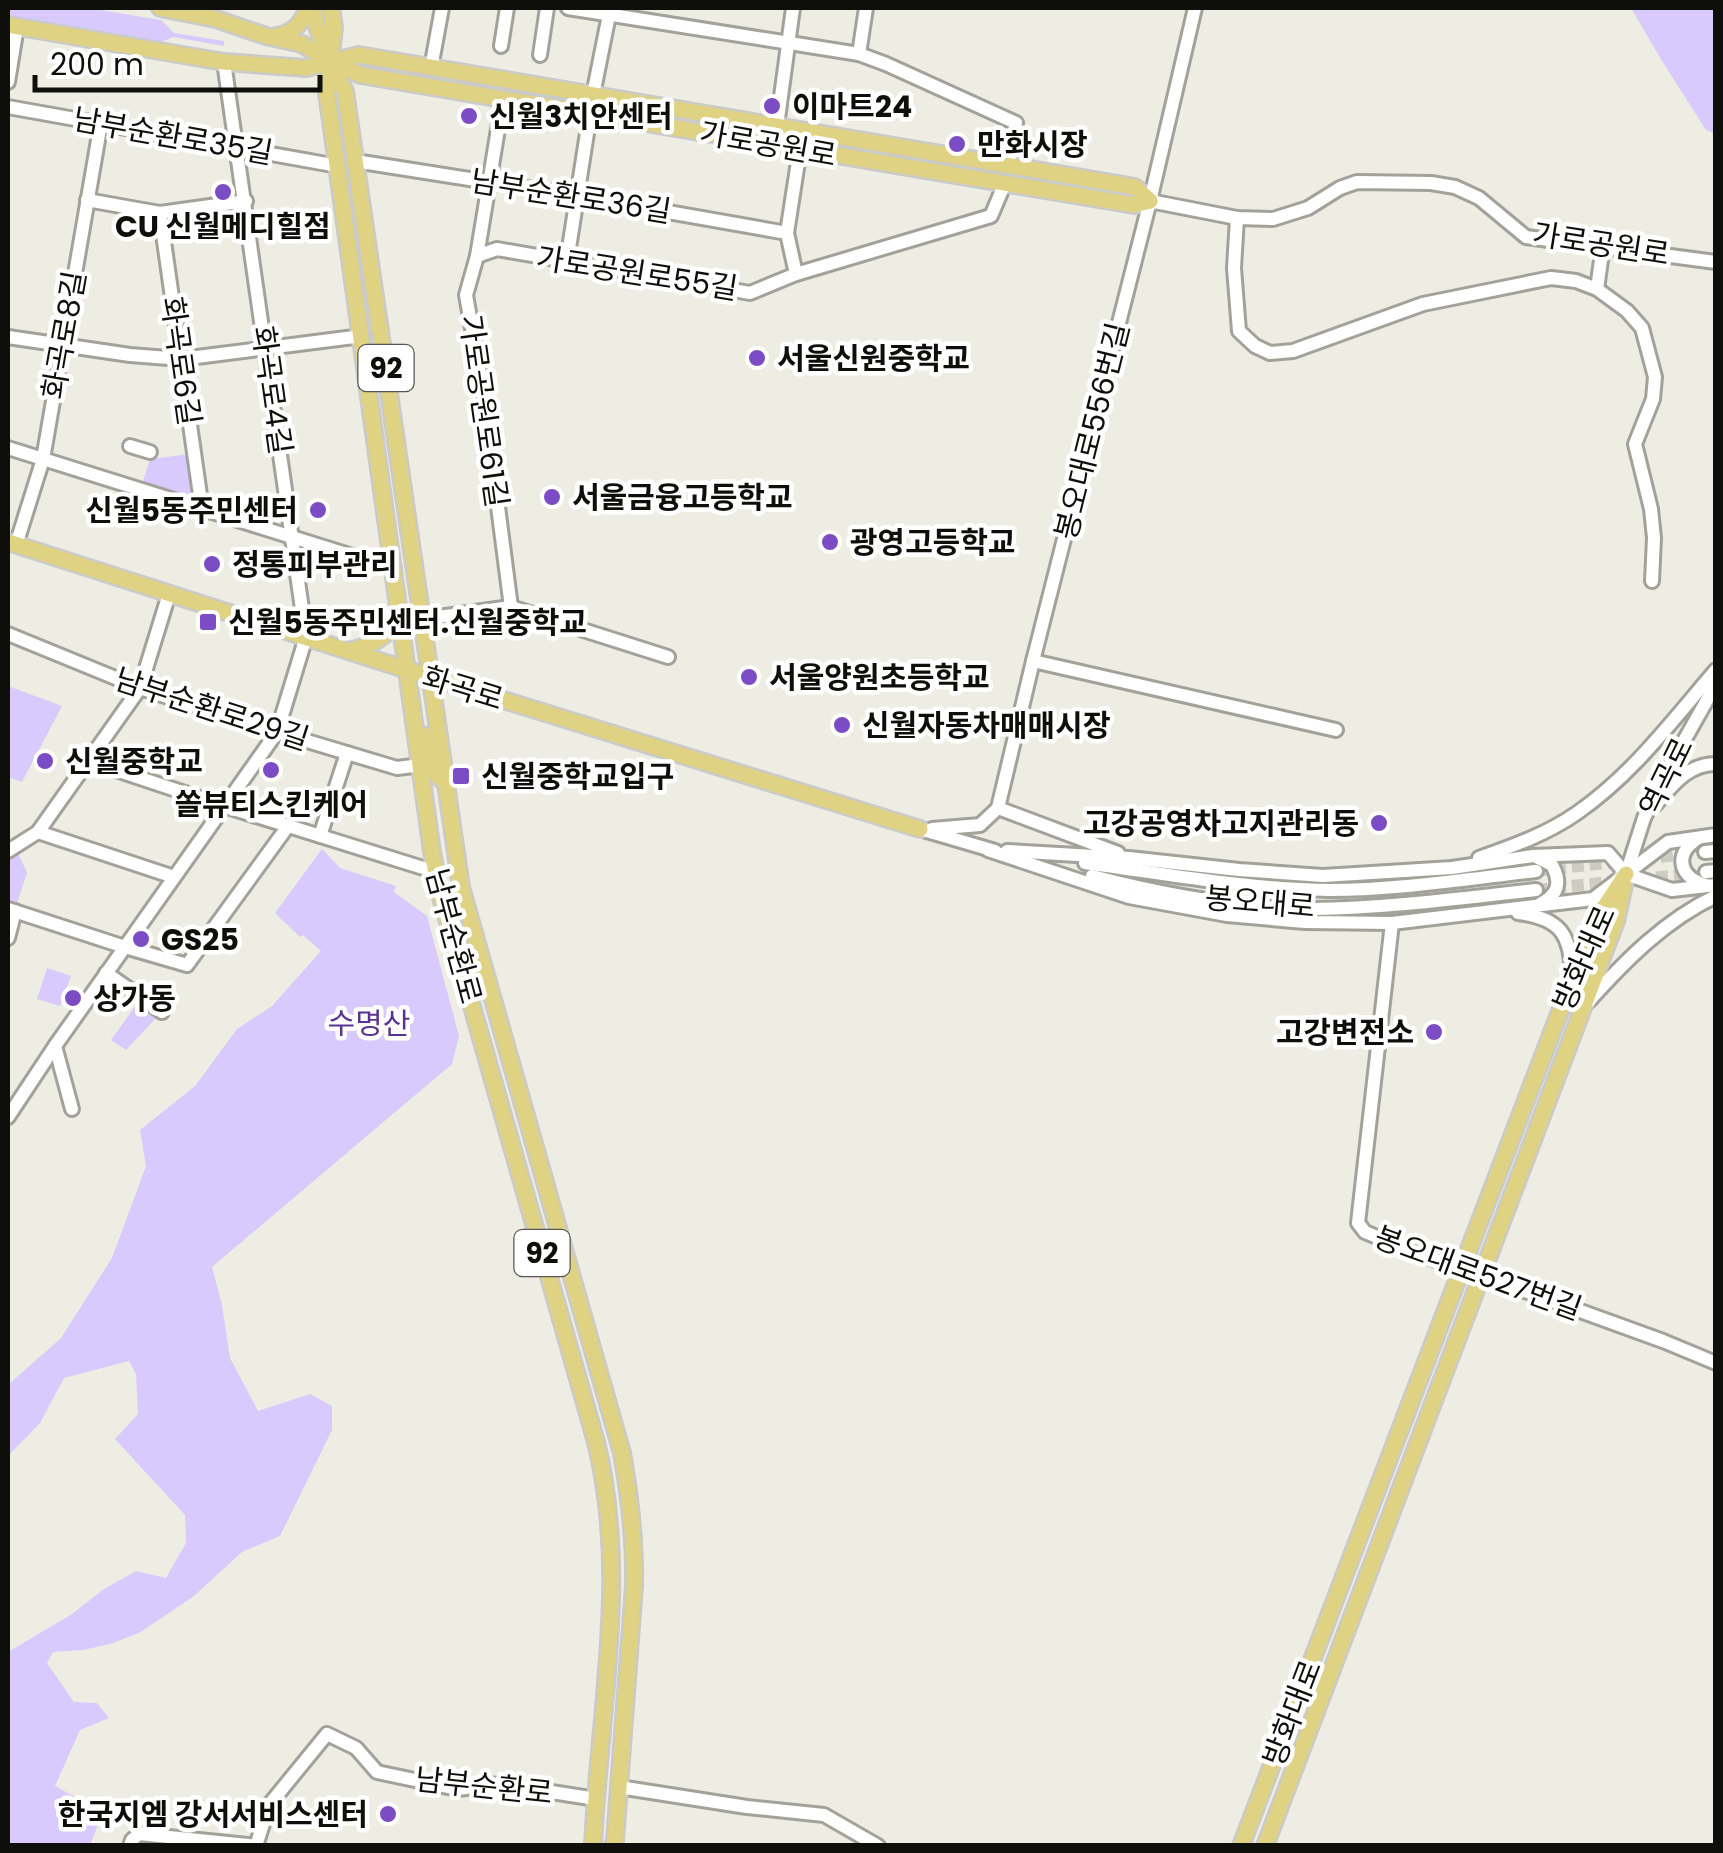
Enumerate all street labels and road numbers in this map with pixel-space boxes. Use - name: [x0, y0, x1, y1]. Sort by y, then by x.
- street label: 남부순환로35길: [70, 97, 276, 175]
- street label: 가로공원로: [696, 111, 840, 177]
- street label: 남부순환로36길: [468, 159, 674, 233]
- street label: 가로공원로: [1529, 212, 1673, 276]
- street label: 가로공원로55길: [533, 236, 741, 310]
- street label: 화곡로8길: [32, 268, 96, 402]
- street label: 화곡로6길: [151, 294, 211, 428]
- street label: 가로공원로61길: [449, 312, 519, 510]
- street label: 봉오대로556번길: [1044, 318, 1140, 544]
- street label: 화곡로4길: [242, 323, 302, 457]
- road number: 92: [358, 345, 414, 391]
- street label: 화곡로: [417, 655, 509, 721]
- street label: 남부순환로29길: [109, 657, 315, 761]
- street label: 역곡로: [1629, 730, 1703, 824]
- street label: 남부순환로: [415, 864, 493, 1008]
- street label: 봉오대로: [1203, 876, 1317, 928]
- street label: 방화대로: [1542, 899, 1626, 1017]
- street label: 봉오대로527번길: [1368, 1216, 1588, 1330]
- road number: 92: [514, 1230, 570, 1276]
- street label: 방화대로: [1252, 1654, 1332, 1772]
- street label: 남부순환로: [413, 1757, 555, 1815]

